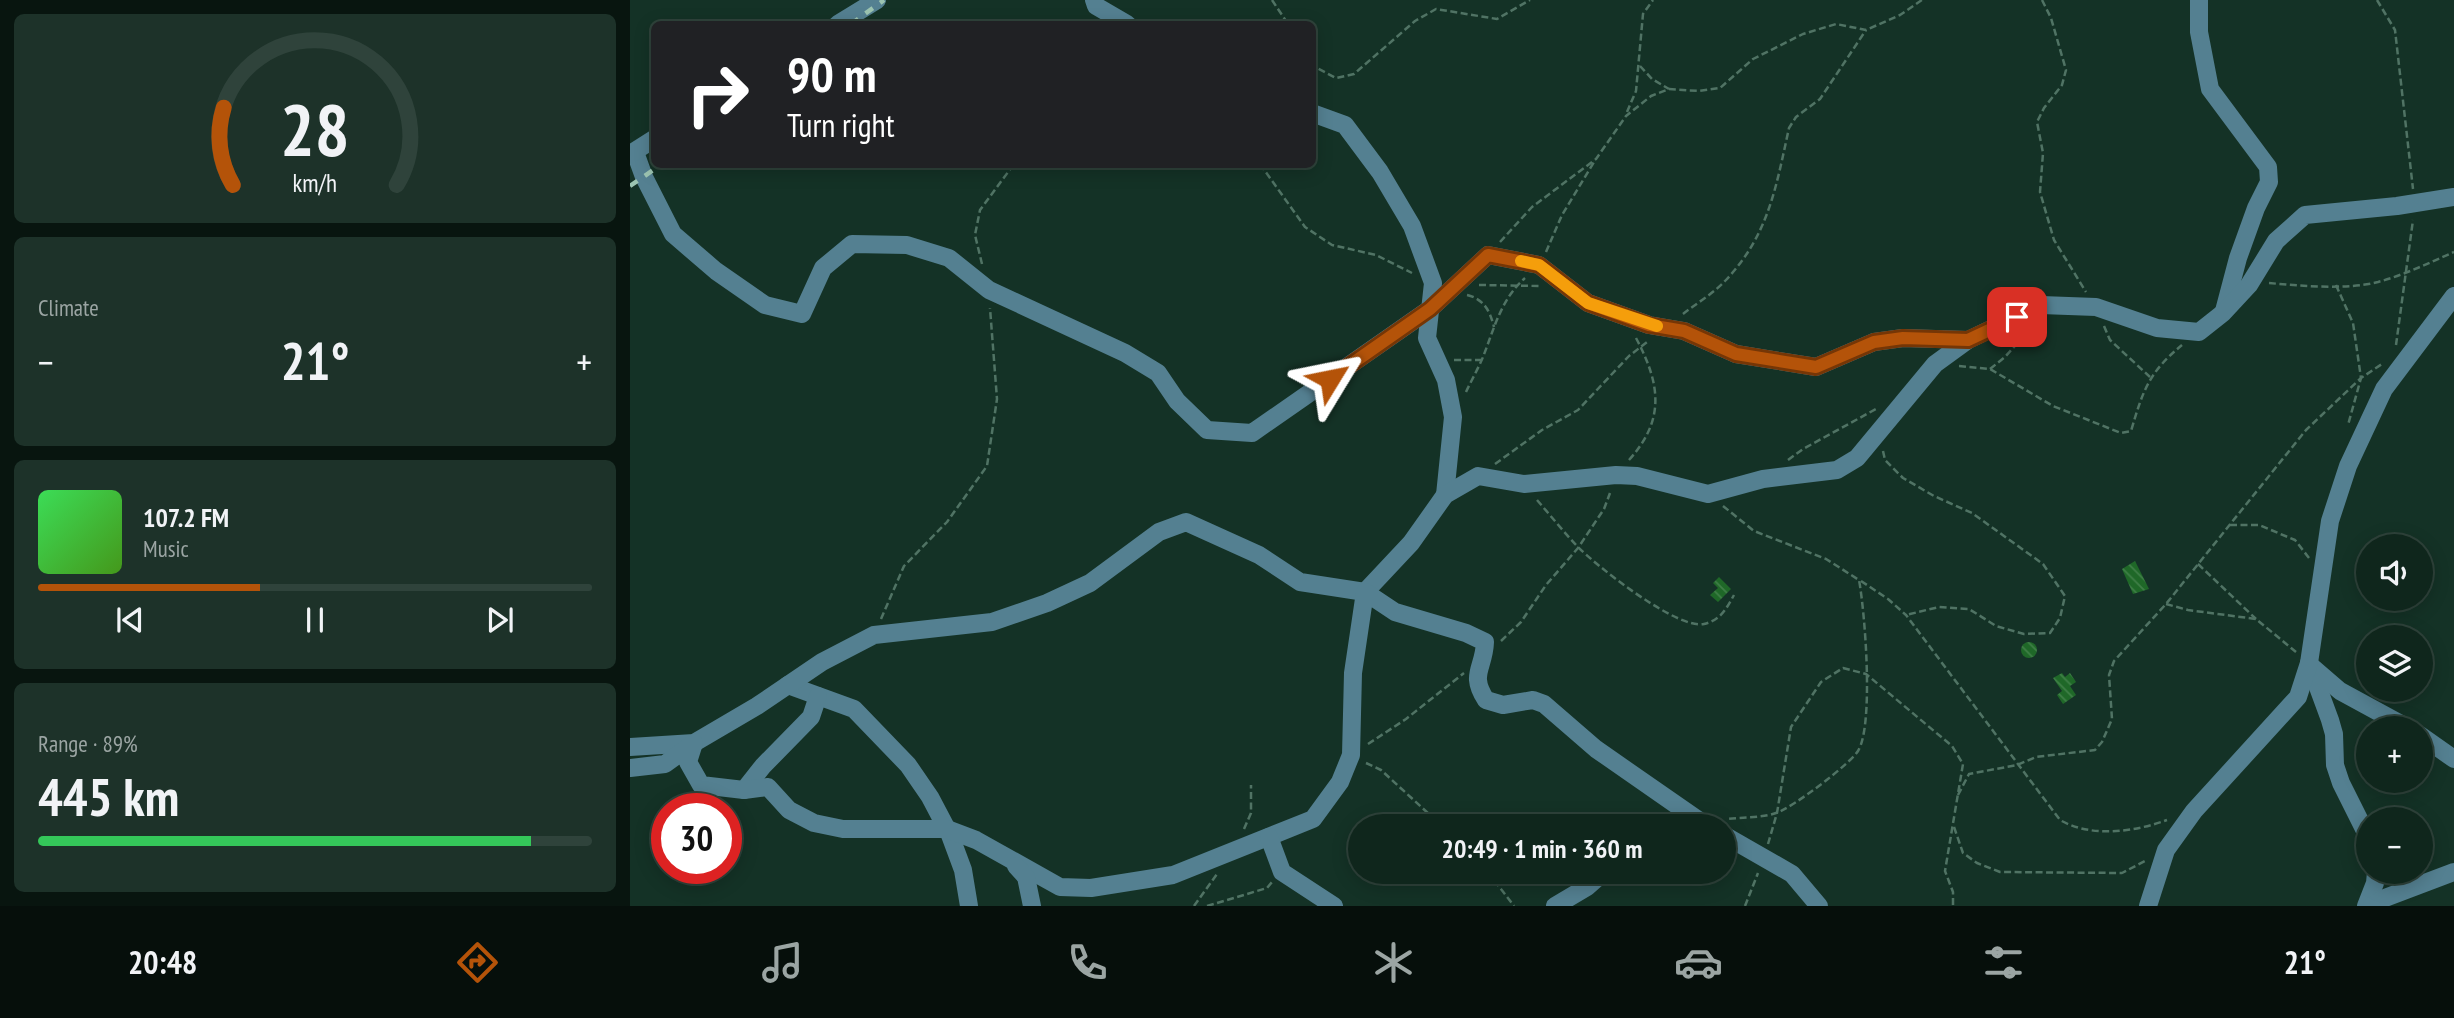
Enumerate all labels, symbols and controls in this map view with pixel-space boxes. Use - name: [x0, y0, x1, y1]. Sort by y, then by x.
- text: 90 m: [787, 42, 876, 106]
- icon: right: [672, 49, 763, 140]
- text: 28: [280, 81, 350, 175]
- text: Turn right: [787, 104, 895, 146]
- text: km/h: [293, 166, 337, 198]
- pin: [1987, 287, 2047, 347]
- text: Climate: [38, 293, 99, 322]
- icon: arrive: [1998, 298, 2036, 336]
- text: 21°: [281, 327, 349, 394]
- text: −: [38, 337, 54, 386]
- text: +: [576, 337, 592, 386]
- position arrow: [1293, 342, 1367, 416]
- text: 107.2 FM: [143, 501, 229, 534]
- text: Music: [143, 534, 189, 563]
- map controls: [2356, 534, 2433, 884]
- button: sound: [2356, 534, 2433, 611]
- icon: previous: [111, 601, 149, 639]
- icon: pause: [296, 601, 334, 639]
- icon: next: [481, 601, 519, 639]
- button: layers: [2356, 625, 2433, 702]
- button: +: [2356, 716, 2433, 793]
- text: Range · 89%: [38, 729, 138, 758]
- text: 445 km: [38, 763, 179, 830]
- speed limit sign: 30: [651, 793, 742, 884]
- button: −: [2356, 807, 2433, 884]
- text: 20:49 · 1 min · 360 m: [1442, 832, 1642, 865]
- icon: directions: [453, 938, 502, 987]
- icon: music: [758, 938, 807, 987]
- icon: phone: [1063, 938, 1112, 987]
- icon: climate: [1369, 938, 1418, 987]
- icon: car: [1674, 938, 1723, 987]
- icon: filters: [1979, 938, 2028, 987]
- text: 20:48: [128, 941, 197, 983]
- text: 21°: [2284, 941, 2326, 983]

